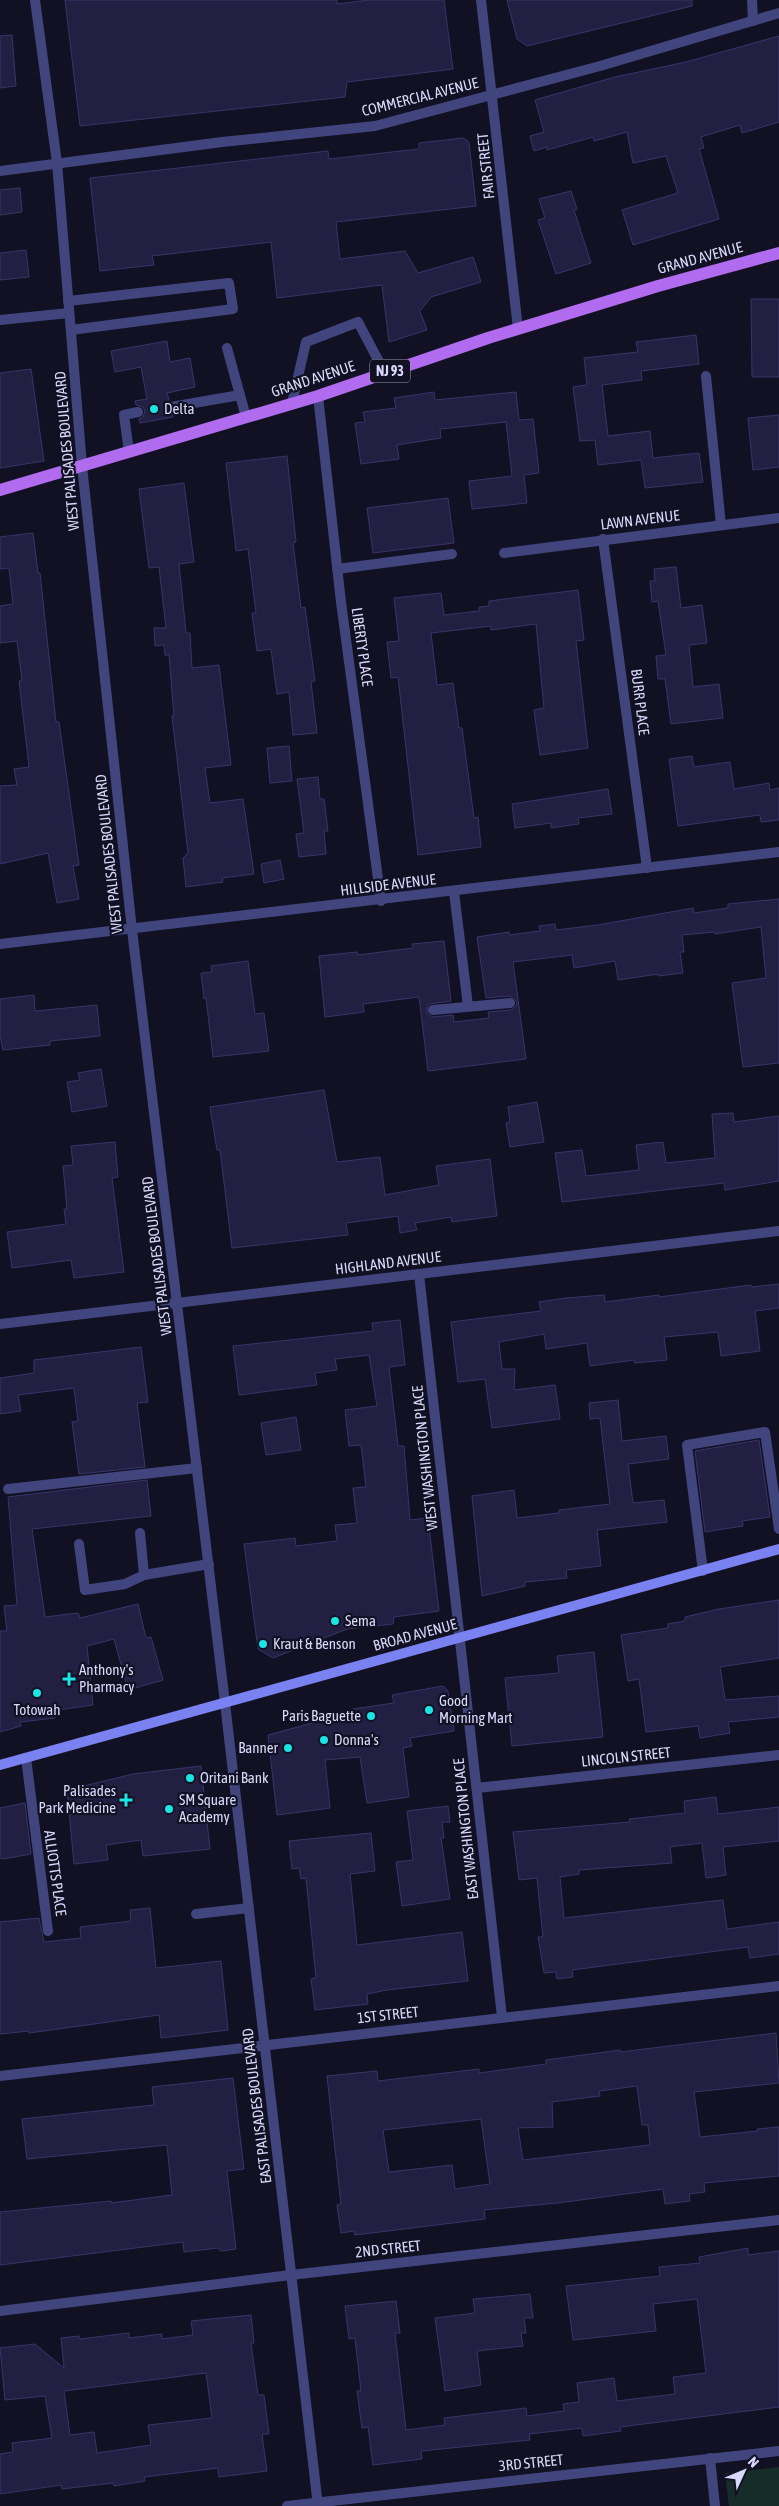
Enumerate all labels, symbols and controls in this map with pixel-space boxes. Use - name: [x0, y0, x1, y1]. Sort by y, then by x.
- street label: COMMERCIAL AVENUE: [360, 74, 481, 119]
- street label: FAIR STREET: [474, 132, 497, 200]
- street label: GRAND AVENUE: [656, 238, 745, 277]
- street label: GRAND AVENUE: [269, 357, 357, 400]
- road number: NJ 93: [370, 360, 410, 382]
- street label: WEST PALISADES BOULEVARD: [51, 371, 82, 531]
- place label: Delta: [164, 400, 195, 417]
- marker: Delta: [148, 403, 160, 415]
- street label: LAWN AVENUE: [599, 506, 681, 533]
- street label: LIBERTY PLACE: [349, 606, 377, 688]
- street label: BURR PLACE: [628, 668, 653, 737]
- street label: WEST PALISADES BOULEVARD: [92, 774, 125, 934]
- street label: HILLSIDE AVENUE: [339, 870, 437, 899]
- street label: WEST PALISADES BOULEVARD: [138, 1176, 175, 1336]
- street label: HIGHLAND AVENUE: [334, 1248, 442, 1277]
- street label: WEST WASHINGTON PLACE: [408, 1384, 441, 1531]
- place label: Sema: [345, 1612, 376, 1629]
- marker: Sema: [329, 1615, 341, 1627]
- street label: BROAD AVENUE: [371, 1615, 459, 1654]
- place label: Kraut & Benson: [273, 1635, 356, 1652]
- marker: Kraut & Benson: [257, 1638, 269, 1650]
- place label: Anthony's Pharmacy: [79, 1661, 135, 1695]
- marker: Anthony's Pharmacy: [63, 1673, 75, 1685]
- marker: Totowah: [31, 1687, 43, 1699]
- place label: Good Morning Mart: [439, 1692, 513, 1726]
- place label: Totowah: [14, 1701, 60, 1718]
- marker: Good Morning Mart: [423, 1704, 435, 1716]
- place label: Paris Baguette: [282, 1707, 361, 1724]
- marker: Paris Baguette: [365, 1710, 377, 1722]
- place label: Donna's: [334, 1731, 379, 1748]
- marker: Donna's: [318, 1734, 330, 1746]
- place label: Banner: [238, 1739, 279, 1756]
- marker: Banner: [282, 1742, 294, 1754]
- street label: LINCOLN STREET: [580, 1743, 672, 1770]
- street label: EAST WASHINGTON PLACE: [450, 1757, 481, 1900]
- place label: Oritani Bank: [200, 1769, 269, 1786]
- marker: Oritani Bank: [184, 1772, 196, 1784]
- place label: Palisades Park Medicine: [38, 1782, 116, 1816]
- place label: SM Square Academy: [179, 1791, 236, 1825]
- marker: Palisades Park Medicine: [120, 1794, 132, 1806]
- marker: SM Square Academy: [163, 1803, 175, 1815]
- street label: ALLIOTTS PLACE: [41, 1829, 70, 1918]
- street label: 1ST STREET: [356, 2003, 420, 2026]
- street label: EAST PALISADES BOULEVARD: [239, 2027, 274, 2185]
- street label: 2ND STREET: [354, 2237, 422, 2260]
- north arrow: [719, 2446, 769, 2496]
- street label: 3RD STREET: [498, 2451, 564, 2474]
- text: N: [745, 2453, 762, 2470]

